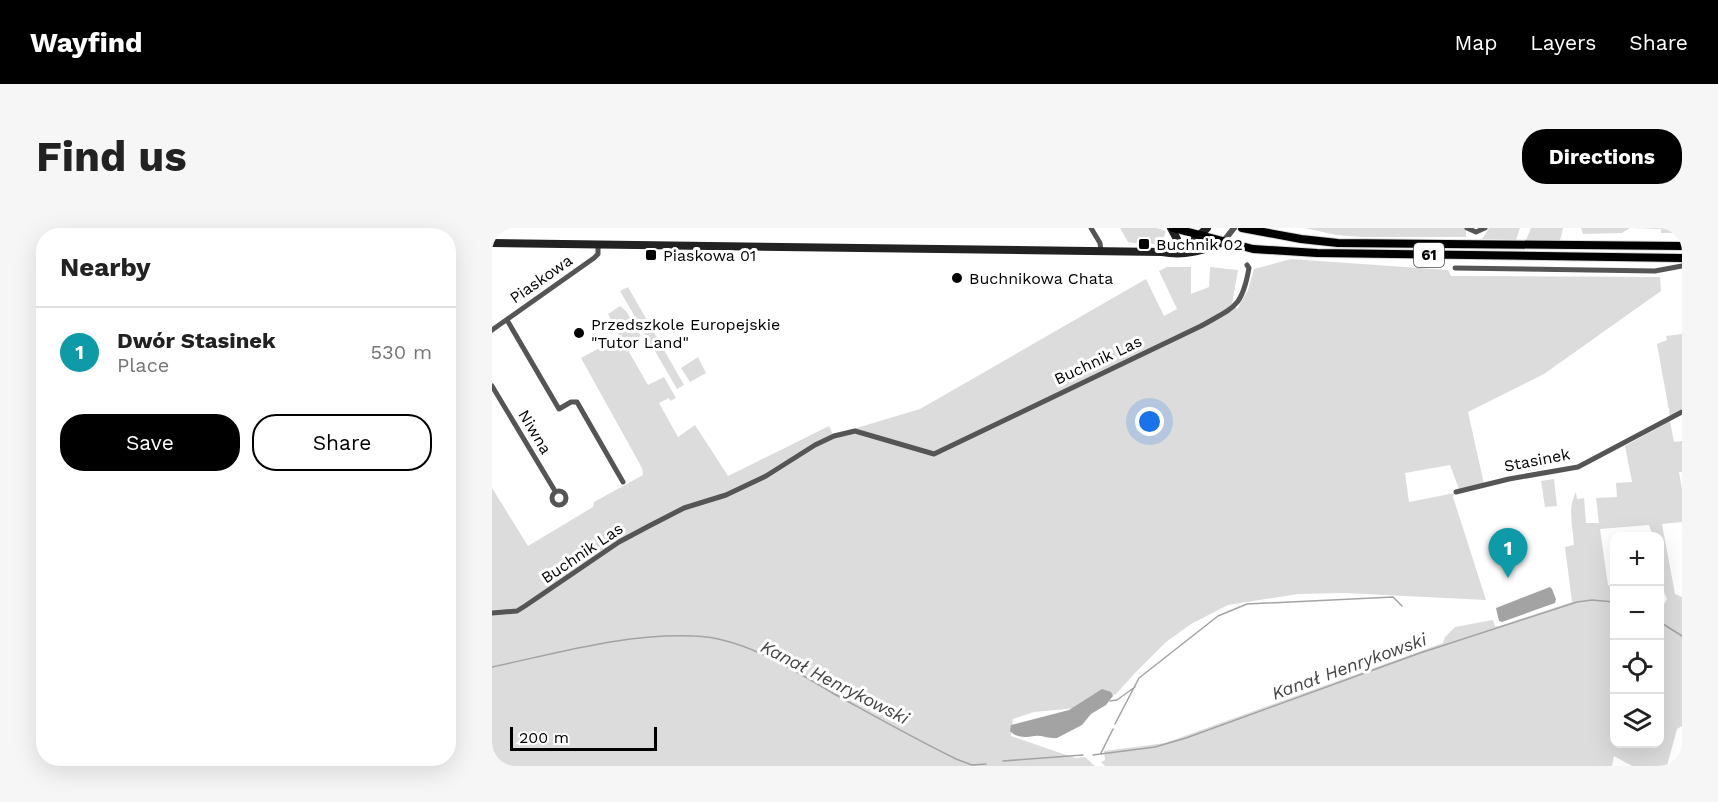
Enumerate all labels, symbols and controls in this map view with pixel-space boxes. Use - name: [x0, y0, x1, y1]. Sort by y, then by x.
- text: Wayfind: [30, 26, 143, 59]
- text: Map: [1454, 30, 1497, 55]
- text: Layers: [1530, 30, 1596, 55]
- text: Share: [1629, 30, 1688, 55]
- button: Directions: [1522, 129, 1682, 184]
- text: Find us: [36, 132, 187, 181]
- place label: Buchnik 02: [1156, 235, 1243, 254]
- marker: Buchnik 02: [1137, 237, 1151, 251]
- road number: 61: [1414, 243, 1444, 267]
- place label: Piaskowa 01: [663, 246, 756, 265]
- marker: Piaskowa 01: [644, 248, 658, 262]
- street label: Piaskowa: [506, 251, 576, 307]
- text: Nearby: [60, 252, 151, 282]
- place label: Buchnikowa Chata: [969, 269, 1113, 288]
- marker: Buchnikowa Chata: [950, 271, 964, 285]
- place label: Przedszkole Europejskie "Tutor Land": [591, 315, 780, 352]
- marker: Przedszkole Europejskie "Tutor Land": [572, 326, 586, 340]
- text: Dwór Stasinek: [117, 328, 276, 353]
- street label: Buchnik Las: [1051, 331, 1145, 389]
- text: 1: [75, 340, 84, 364]
- text: 530 m: [370, 340, 432, 364]
- text: Place: [117, 353, 169, 377]
- street label: Niwna: [514, 406, 556, 458]
- your location: [1135, 407, 1164, 436]
- button: Save: [60, 414, 240, 471]
- button: Share: [252, 414, 432, 471]
- street label: Stasinek: [1502, 444, 1572, 476]
- street label: Buchnik Las: [537, 519, 627, 587]
- pin: 1: [1488, 528, 1528, 578]
- map controls: [1610, 532, 1664, 748]
- button: +: [1610, 532, 1664, 586]
- button: −: [1610, 586, 1664, 640]
- water label: Kanał Henrykowski: [1269, 628, 1431, 704]
- water label: Kanał Henrykowski: [758, 636, 914, 729]
- button: locate: [1610, 640, 1664, 694]
- button: layers: [1610, 694, 1664, 748]
- scale bar: [510, 724, 657, 752]
- text: 200 m: [519, 728, 569, 747]

